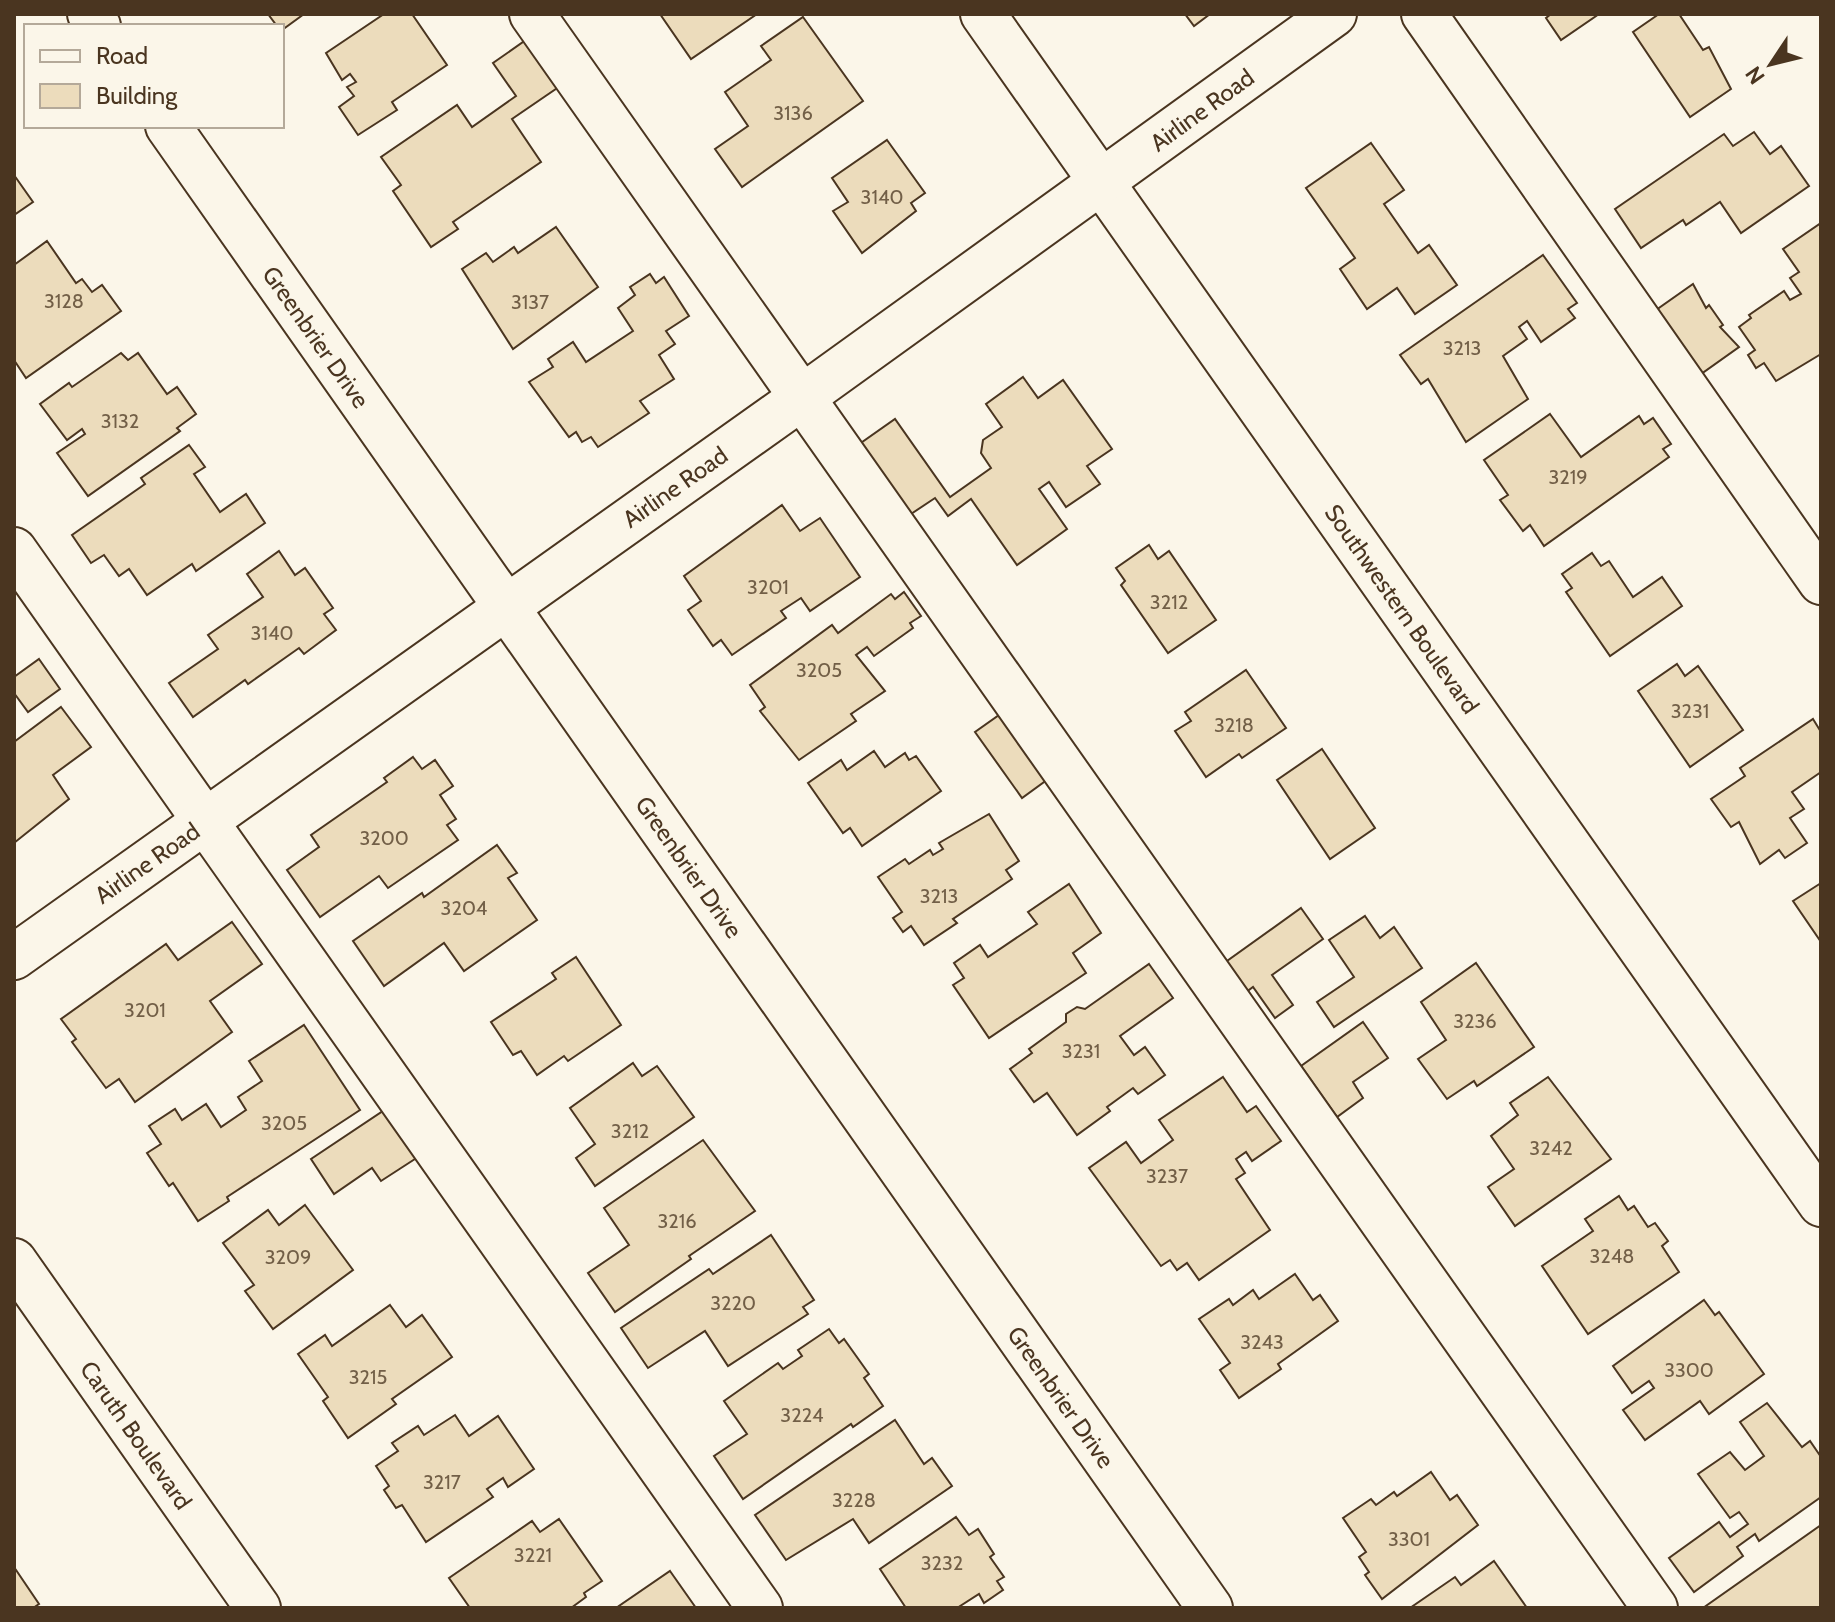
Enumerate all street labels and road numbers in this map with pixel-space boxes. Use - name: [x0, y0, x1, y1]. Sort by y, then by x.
- street label: Airline Road: [1144, 63, 1260, 157]
- street label: Greenbrier Drive: [256, 261, 376, 413]
- street label: Airline Road: [617, 440, 733, 534]
- street label: Southwestern Boulevard: [1319, 499, 1485, 719]
- street label: Greenbrier Drive: [629, 791, 749, 943]
- street label: Airline Road: [89, 816, 205, 910]
- street label: Greenbrier Drive: [1001, 1321, 1121, 1473]
- street label: Caruth Boulevard: [74, 1355, 198, 1515]

